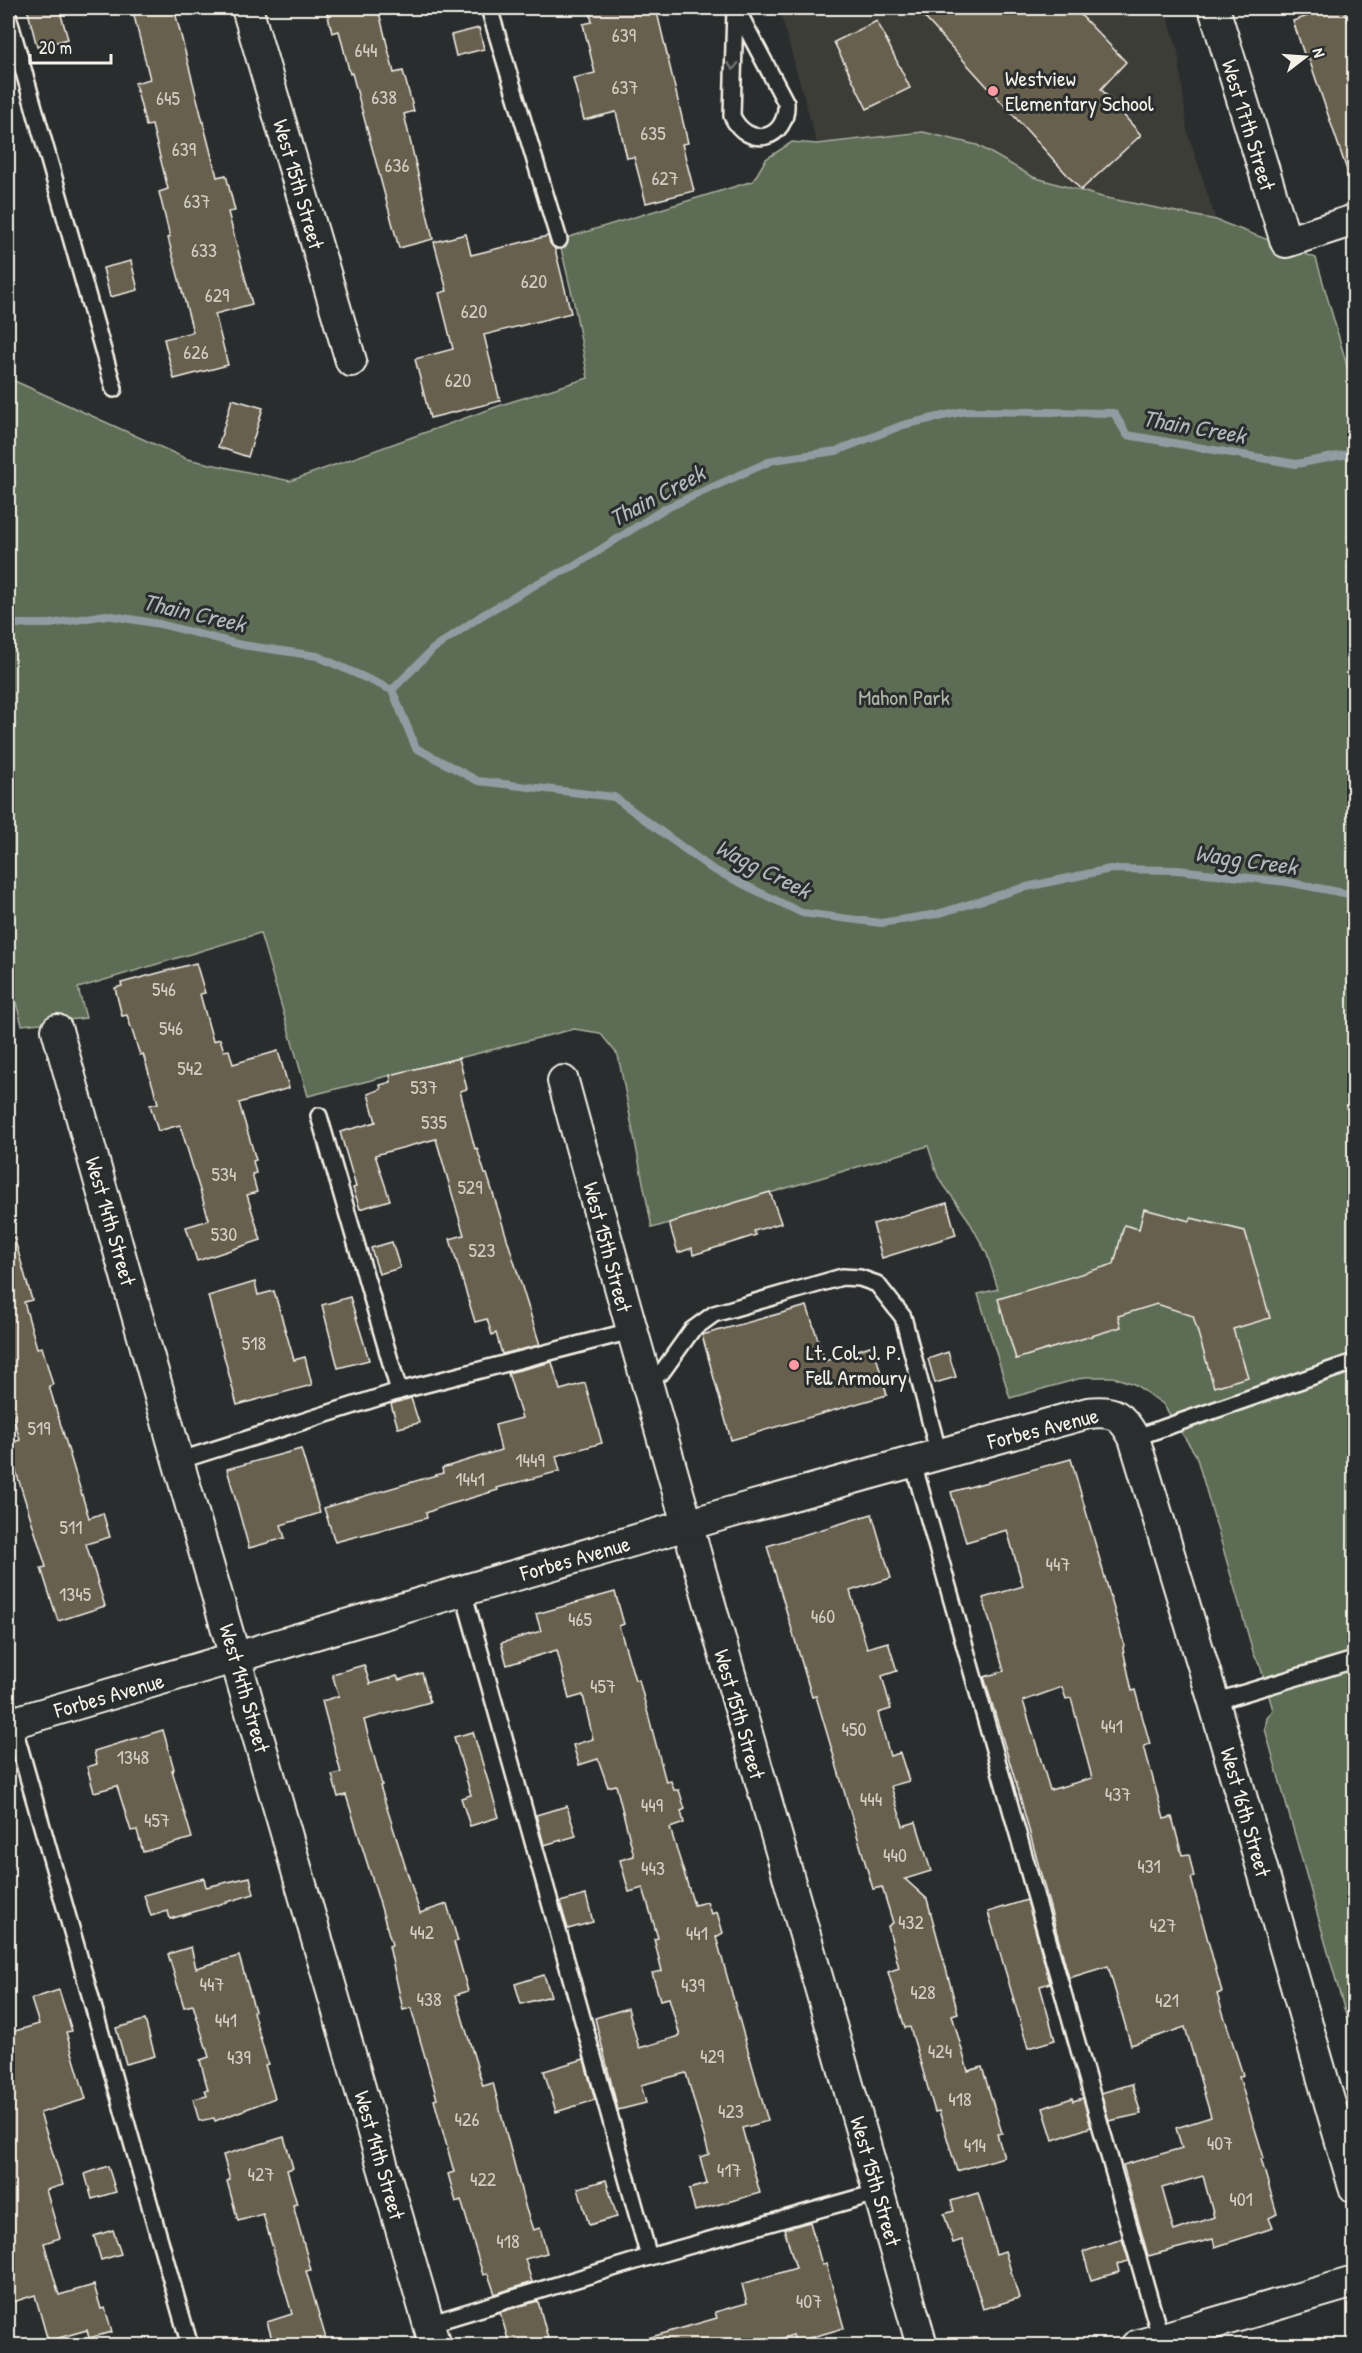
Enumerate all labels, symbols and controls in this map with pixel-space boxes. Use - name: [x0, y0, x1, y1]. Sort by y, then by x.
- house number: 639: [612, 21, 636, 48]
- scale bar: [30, 27, 111, 65]
- north arrow: [1275, 27, 1335, 87]
- text: 20 m: [39, 35, 72, 60]
- house number: 644: [355, 36, 377, 63]
- text: N: [1308, 45, 1331, 60]
- street label: West 17th Street: [1215, 56, 1283, 195]
- one-way arrow: [727, 61, 740, 70]
- place label: Westview Elementary School: [1005, 63, 1154, 118]
- house number: 637: [612, 73, 639, 100]
- house number: 638: [371, 83, 397, 110]
- house number: 645: [156, 84, 181, 111]
- marker: Westview Elementary School: [986, 84, 1000, 98]
- street label: West 15th Street: [266, 116, 332, 253]
- house number: 635: [640, 119, 666, 146]
- house number: 639: [172, 135, 196, 162]
- house number: 636: [385, 151, 409, 178]
- house number: 627: [651, 164, 679, 191]
- house number: 637: [184, 187, 211, 214]
- house number: 633: [191, 236, 217, 263]
- house number: 620: [521, 267, 547, 294]
- house number: 629: [205, 281, 229, 308]
- house number: 620: [461, 297, 487, 324]
- house number: 626: [183, 338, 209, 365]
- house number: 620: [445, 366, 471, 393]
- water label: Thain Creek: [1140, 401, 1250, 451]
- water label: Thain Creek: [603, 456, 712, 534]
- water label: Thain Creek: [140, 585, 250, 640]
- park label: Mahon Park: [858, 682, 950, 712]
- water label: Wagg Creek: [710, 831, 818, 907]
- water label: Wagg Creek: [1193, 836, 1301, 883]
- house number: 546: [152, 975, 176, 1002]
- house number: 546: [159, 1014, 183, 1041]
- house number: 542: [177, 1054, 203, 1081]
- house number: 537: [410, 1073, 438, 1100]
- house number: 535: [421, 1108, 447, 1135]
- street label: West 14th Street: [78, 1153, 144, 1289]
- house number: 534: [212, 1160, 236, 1187]
- house number: 529: [457, 1173, 483, 1200]
- street label: West 15th Street: [576, 1178, 640, 1316]
- house number: 530: [211, 1220, 237, 1247]
- house number: 523: [469, 1236, 495, 1263]
- house number: 518: [242, 1329, 266, 1356]
- place label: Lt. Col. J. P. Fell Armoury: [805, 1337, 907, 1392]
- marker: Lt. Col. J. P. Fell Armoury: [787, 1358, 801, 1372]
- street label: Forbes Avenue: [984, 1400, 1102, 1456]
- house number: 519: [27, 1414, 51, 1441]
- house number: 1449: [515, 1446, 545, 1473]
- house number: 1441: [455, 1465, 485, 1492]
- house number: 511: [60, 1513, 82, 1540]
- street label: Forbes Avenue: [516, 1528, 634, 1588]
- house number: 447: [1046, 1550, 1071, 1577]
- house number: 1345: [59, 1580, 92, 1607]
- house number: 460: [811, 1602, 835, 1629]
- house number: 465: [568, 1605, 593, 1632]
- street label: West 14th Street: [212, 1620, 278, 1756]
- street label: West 15th Street: [707, 1646, 773, 1783]
- street label: Forbes Avenue: [50, 1665, 168, 1725]
- house number: 457: [590, 1672, 616, 1699]
- house number: 441: [1101, 1712, 1123, 1739]
- house number: 450: [842, 1715, 866, 1742]
- house number: 1348: [117, 1743, 149, 1770]
- street label: West 16th Street: [1213, 1744, 1279, 1881]
- house number: 437: [1105, 1780, 1131, 1807]
- house number: 444: [860, 1785, 882, 1812]
- house number: 449: [641, 1791, 663, 1818]
- house number: 457: [144, 1806, 170, 1833]
- house number: 440: [883, 1841, 907, 1868]
- house number: 431: [1137, 1852, 1161, 1879]
- house number: 443: [641, 1854, 665, 1881]
- house number: 432: [898, 1908, 925, 1935]
- house number: 427: [1150, 1911, 1176, 1938]
- house number: 442: [410, 1918, 435, 1945]
- house number: 441: [686, 1919, 708, 1946]
- house number: 447: [200, 1970, 225, 1997]
- house number: 439: [681, 1971, 705, 1998]
- house number: 428: [910, 1978, 936, 2005]
- house number: 438: [416, 1985, 442, 2012]
- house number: 421: [1155, 1986, 1179, 2013]
- house number: 441: [215, 2006, 237, 2033]
- house number: 424: [928, 2037, 952, 2064]
- house number: 429: [700, 2042, 724, 2069]
- house number: 439: [227, 2043, 251, 2070]
- house number: 418: [948, 2085, 972, 2112]
- street label: West 14th Street: [347, 2087, 413, 2223]
- house number: 423: [718, 2097, 744, 2124]
- house number: 426: [455, 2105, 479, 2132]
- street label: West 15th Street: [843, 2113, 909, 2250]
- house number: 407: [1207, 2129, 1233, 2156]
- house number: 414: [964, 2131, 986, 2158]
- house number: 417: [717, 2156, 741, 2183]
- house number: 427: [248, 2160, 274, 2187]
- house number: 422: [470, 2165, 497, 2192]
- house number: 401: [1229, 2185, 1253, 2212]
- house number: 418: [496, 2227, 520, 2254]
- house number: 407: [796, 2287, 822, 2314]

